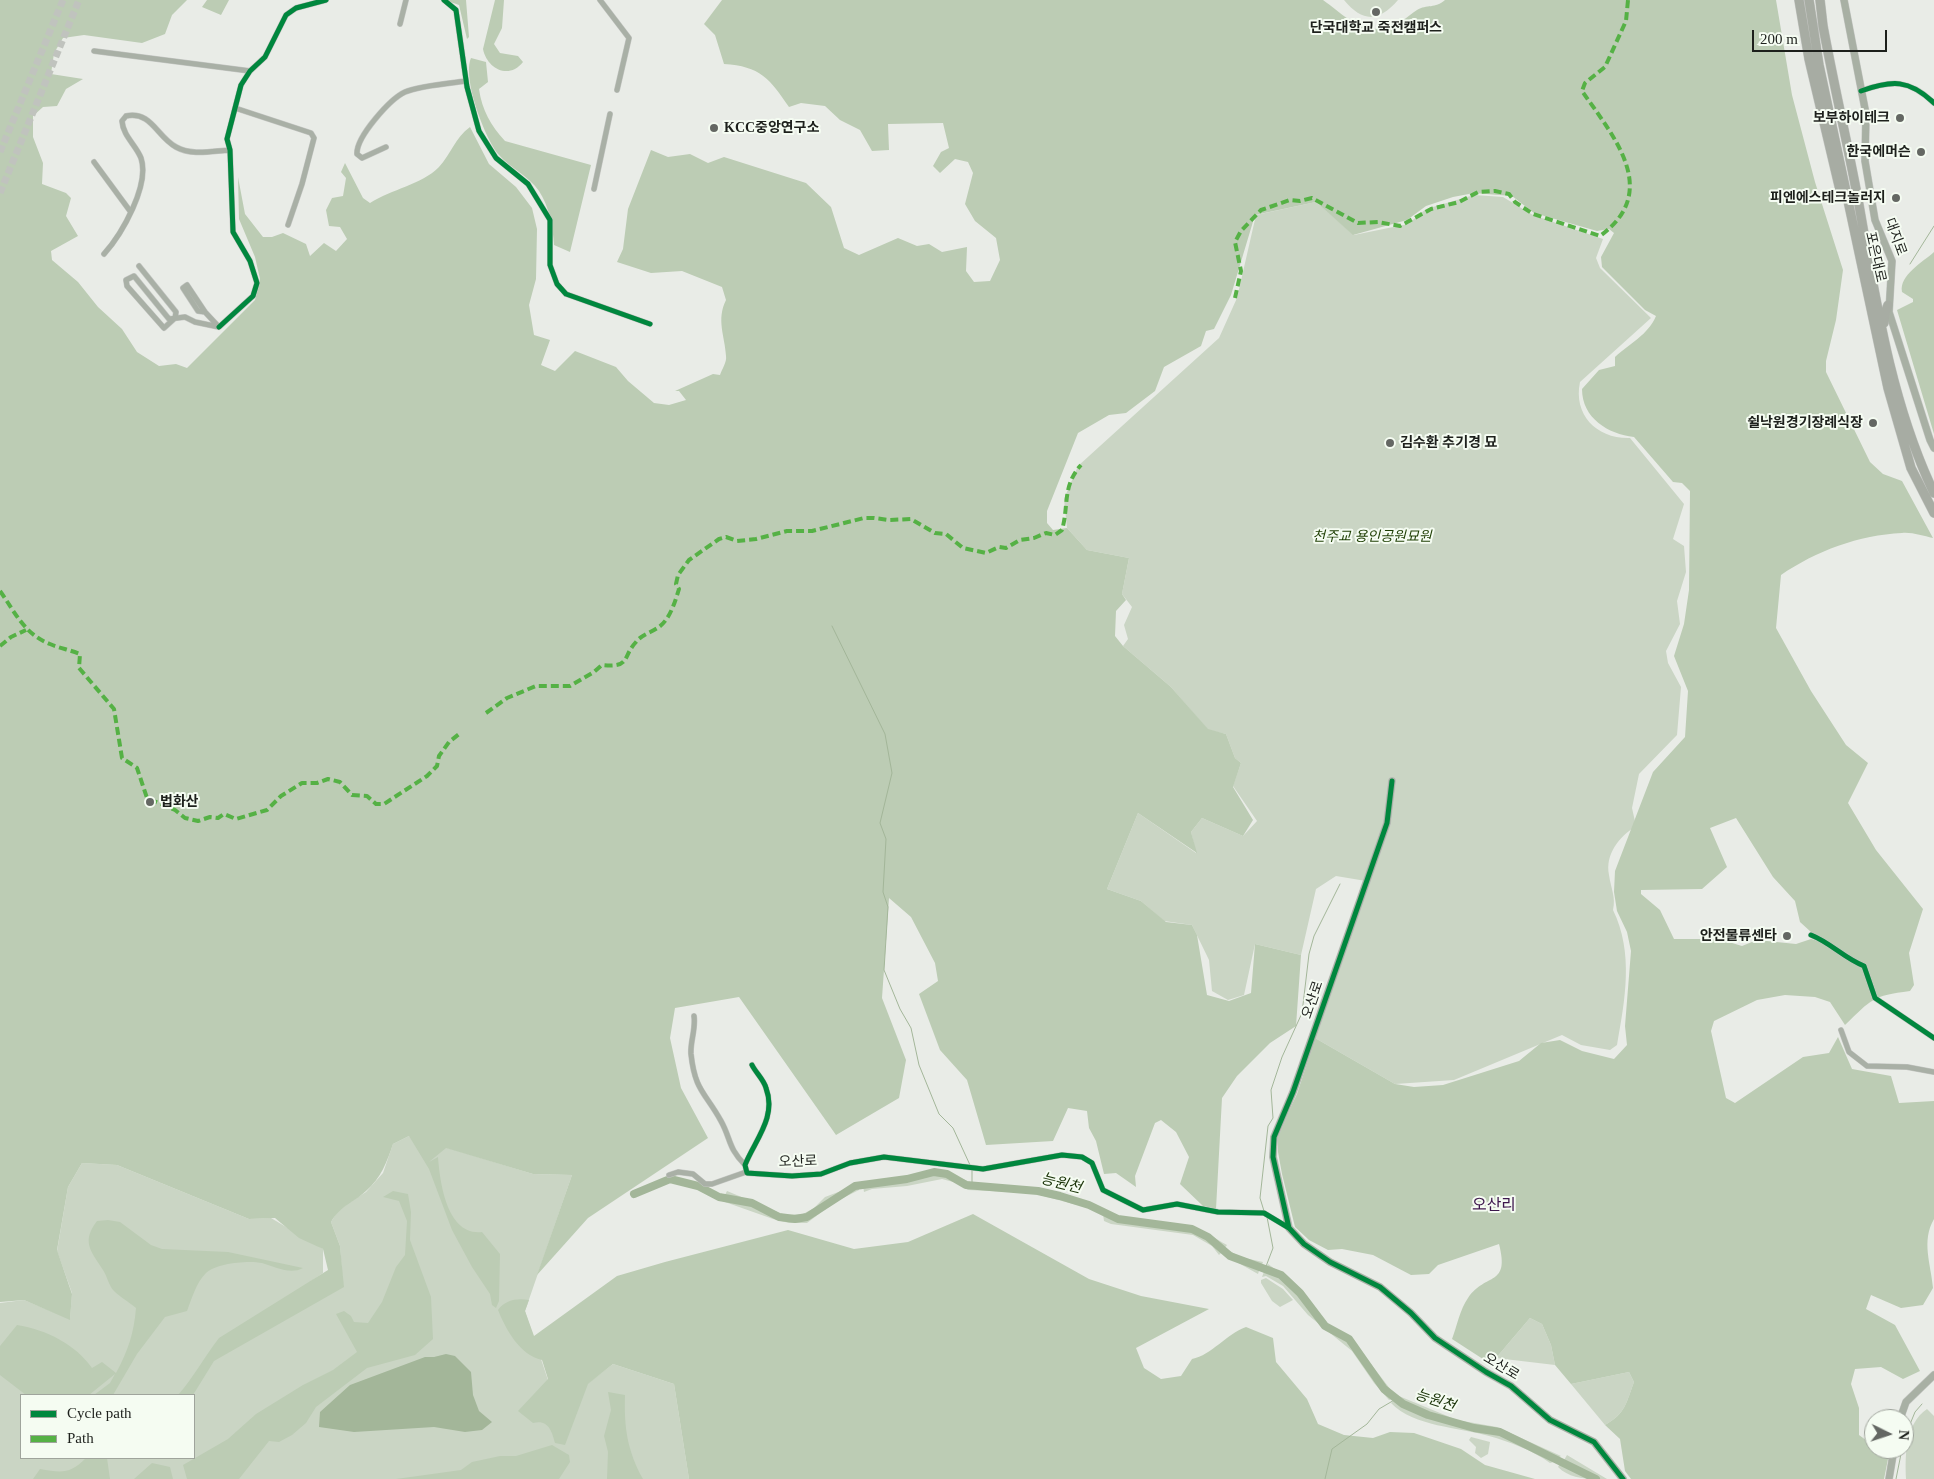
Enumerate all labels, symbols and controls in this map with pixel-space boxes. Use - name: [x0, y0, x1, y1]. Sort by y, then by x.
- marker: 단국대학교 죽전캠퍼스: [1370, 6, 1382, 18]
- place label: 단국대학교 죽전캠퍼스: [1310, 20, 1442, 36]
- scale bar: [1754, 20, 1889, 52]
- text: 200 m: [1760, 31, 1798, 47]
- place label: 보부하이테크: [1813, 110, 1890, 126]
- marker: 보부하이테크: [1894, 112, 1906, 124]
- place label: KCC중앙연구소: [724, 120, 820, 136]
- marker: KCC중앙연구소: [708, 122, 720, 134]
- place label: 한국에머슨: [1847, 144, 1911, 160]
- marker: 한국에머슨: [1915, 146, 1927, 158]
- place label: 피엔에스테크놀러지: [1770, 190, 1886, 206]
- marker: 피엔에스테크놀러지: [1890, 192, 1902, 204]
- street label: 대지로: [1880, 216, 1910, 258]
- street label: 포은대로: [1861, 230, 1889, 284]
- place label: 쉴낙원경기장례식장: [1747, 415, 1863, 431]
- marker: 쉴낙원경기장례식장: [1867, 417, 1879, 429]
- place label: 김수환 추기경 묘: [1400, 435, 1497, 451]
- marker: 김수환 추기경 묘: [1384, 437, 1396, 449]
- park label: 천주교 용인공원묘원: [1312, 529, 1432, 545]
- place label: 법화산: [160, 794, 199, 810]
- marker: 법화산: [144, 796, 156, 808]
- place label: 안전물류센타: [1700, 928, 1777, 944]
- marker: 안전물류센타: [1781, 930, 1793, 942]
- street label: 오산로: [1299, 979, 1327, 1021]
- street label: 오산로: [778, 1153, 818, 1171]
- water label: 능원천: [1039, 1170, 1083, 1198]
- district label: 오산리: [1472, 1196, 1516, 1216]
- street label: 오산로: [1480, 1350, 1522, 1384]
- water label: 능원천: [1413, 1386, 1457, 1416]
- legend: [20, 1394, 195, 1459]
- text: Cycle path: [67, 1405, 132, 1421]
- north arrow: [1864, 1409, 1914, 1459]
- text: N: [1896, 1429, 1911, 1441]
- text: Path: [67, 1430, 94, 1446]

